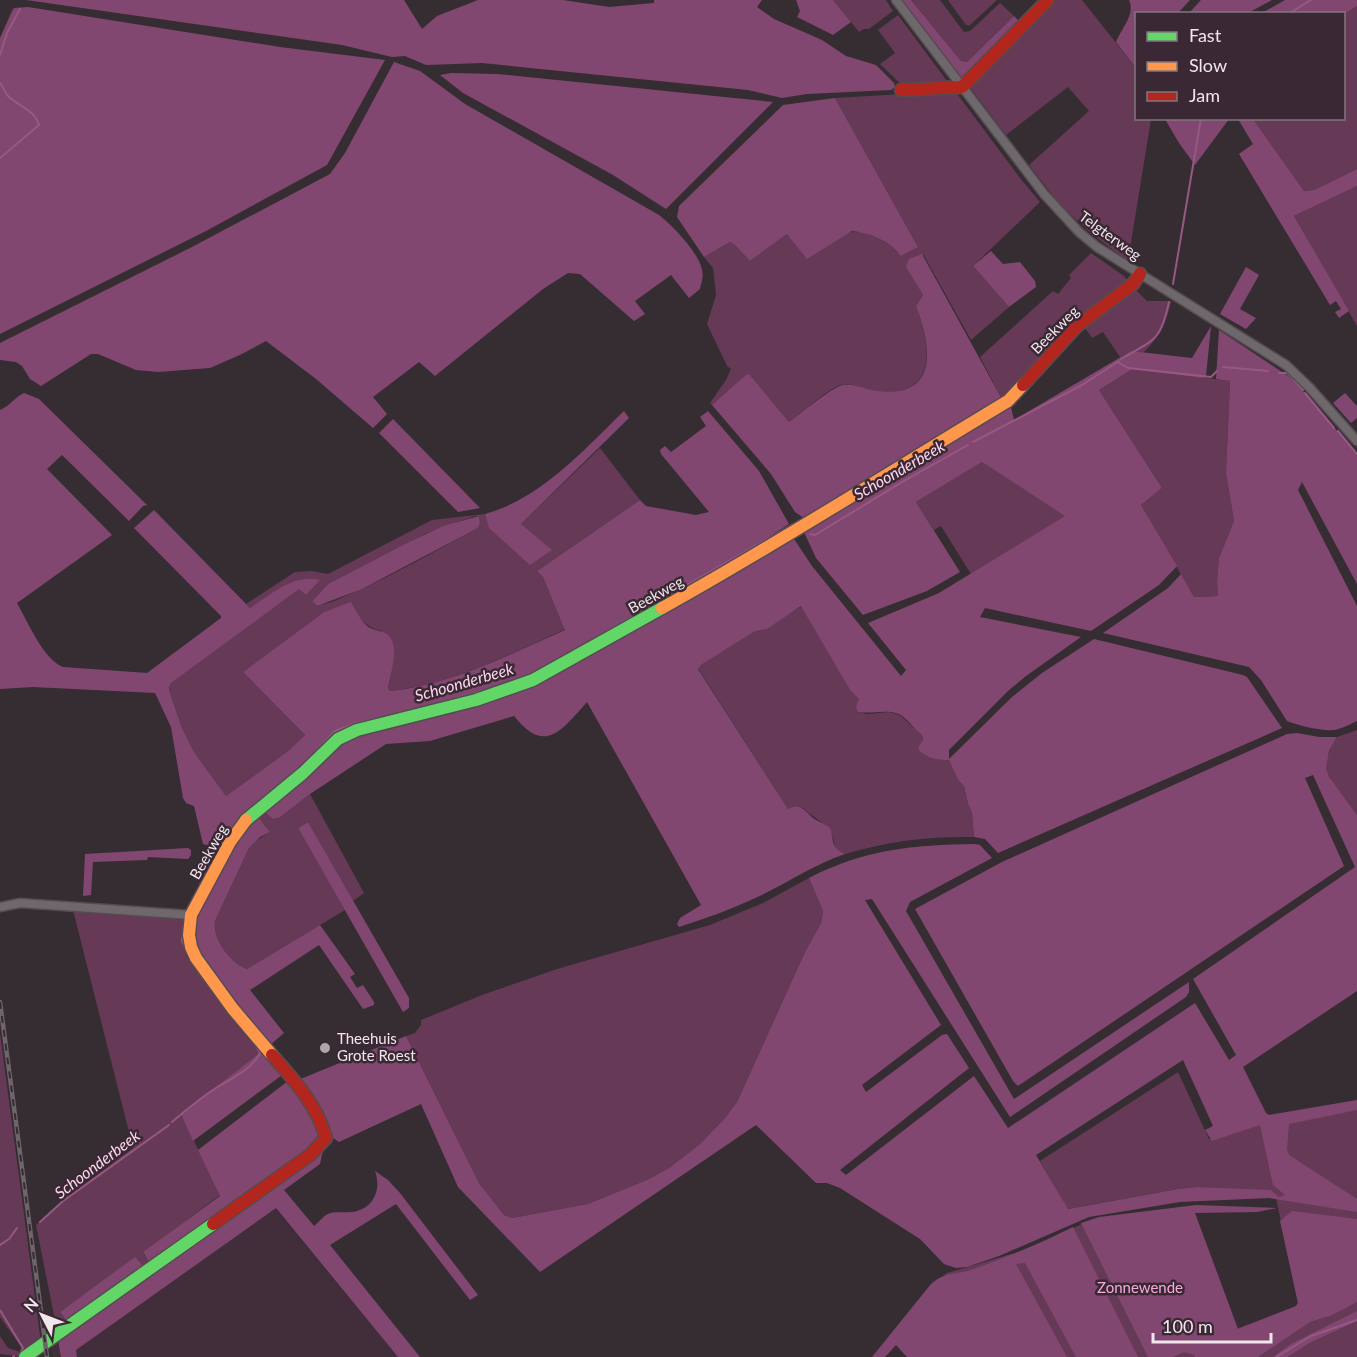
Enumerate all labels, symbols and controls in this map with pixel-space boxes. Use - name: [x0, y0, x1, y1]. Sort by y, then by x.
- legend: [1135, 12, 1345, 120]
- text: Fast: [1189, 24, 1222, 46]
- text: Slow: [1189, 54, 1227, 76]
- text: Jam: [1189, 84, 1220, 106]
- street label: Telgterweg: [1076, 207, 1145, 264]
- street label: Beekweg: [1027, 301, 1082, 357]
- water label: Schoonderbeek: [850, 436, 948, 503]
- street label: Beekweg: [625, 572, 686, 617]
- water label: Schoonderbeek: [412, 658, 516, 705]
- street label: Beekweg: [185, 821, 231, 882]
- place label: Theehuis Grote Roest: [337, 1029, 416, 1064]
- marker: Theehuis Grote Roest: [318, 1041, 332, 1055]
- water label: Schoonderbeek: [50, 1125, 143, 1202]
- park label: Zonnewende: [1097, 1278, 1183, 1296]
- north arrow: [12, 1285, 72, 1345]
- text: N: [19, 1294, 42, 1316]
- scale bar: [1153, 1306, 1272, 1344]
- text: 100 m: [1162, 1315, 1213, 1337]

